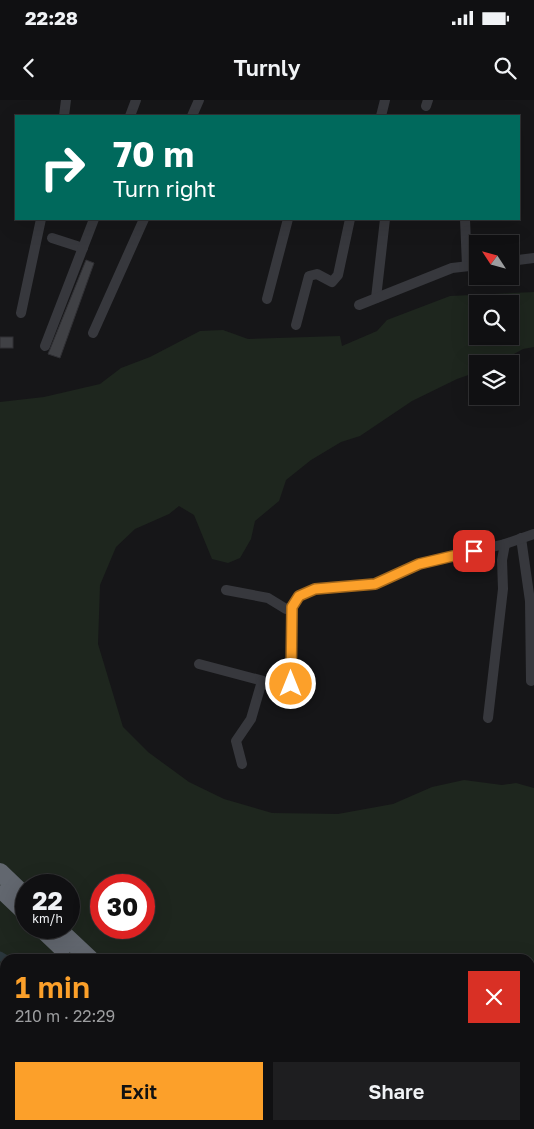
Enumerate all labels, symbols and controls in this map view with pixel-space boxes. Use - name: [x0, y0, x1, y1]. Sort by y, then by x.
- text: 22:28: [25, 6, 78, 29]
- icon: back: [15, 54, 43, 82]
- text: Turnly: [234, 54, 300, 81]
- icon: search: [491, 54, 519, 82]
- text: 70 m: [113, 133, 194, 175]
- icon: right: [30, 135, 95, 200]
- text: Turn right: [113, 175, 216, 202]
- north arrow: [469, 235, 519, 285]
- map controls: [469, 235, 519, 405]
- button: search: [469, 295, 519, 345]
- button: layers: [469, 355, 519, 405]
- pin: [453, 530, 495, 572]
- icon: arrive: [460, 537, 488, 565]
- position arrow: [264, 657, 316, 709]
- speed limit sign: 30: [90, 874, 155, 939]
- text: 22: [32, 885, 63, 916]
- text: km/h: [32, 911, 63, 926]
- text: 1 min: [15, 969, 90, 1005]
- button: close: [468, 971, 520, 1023]
- text: 210 m · 22:29: [15, 1006, 115, 1026]
- button: Exit: [15, 1062, 263, 1120]
- button: Share: [273, 1062, 520, 1120]

